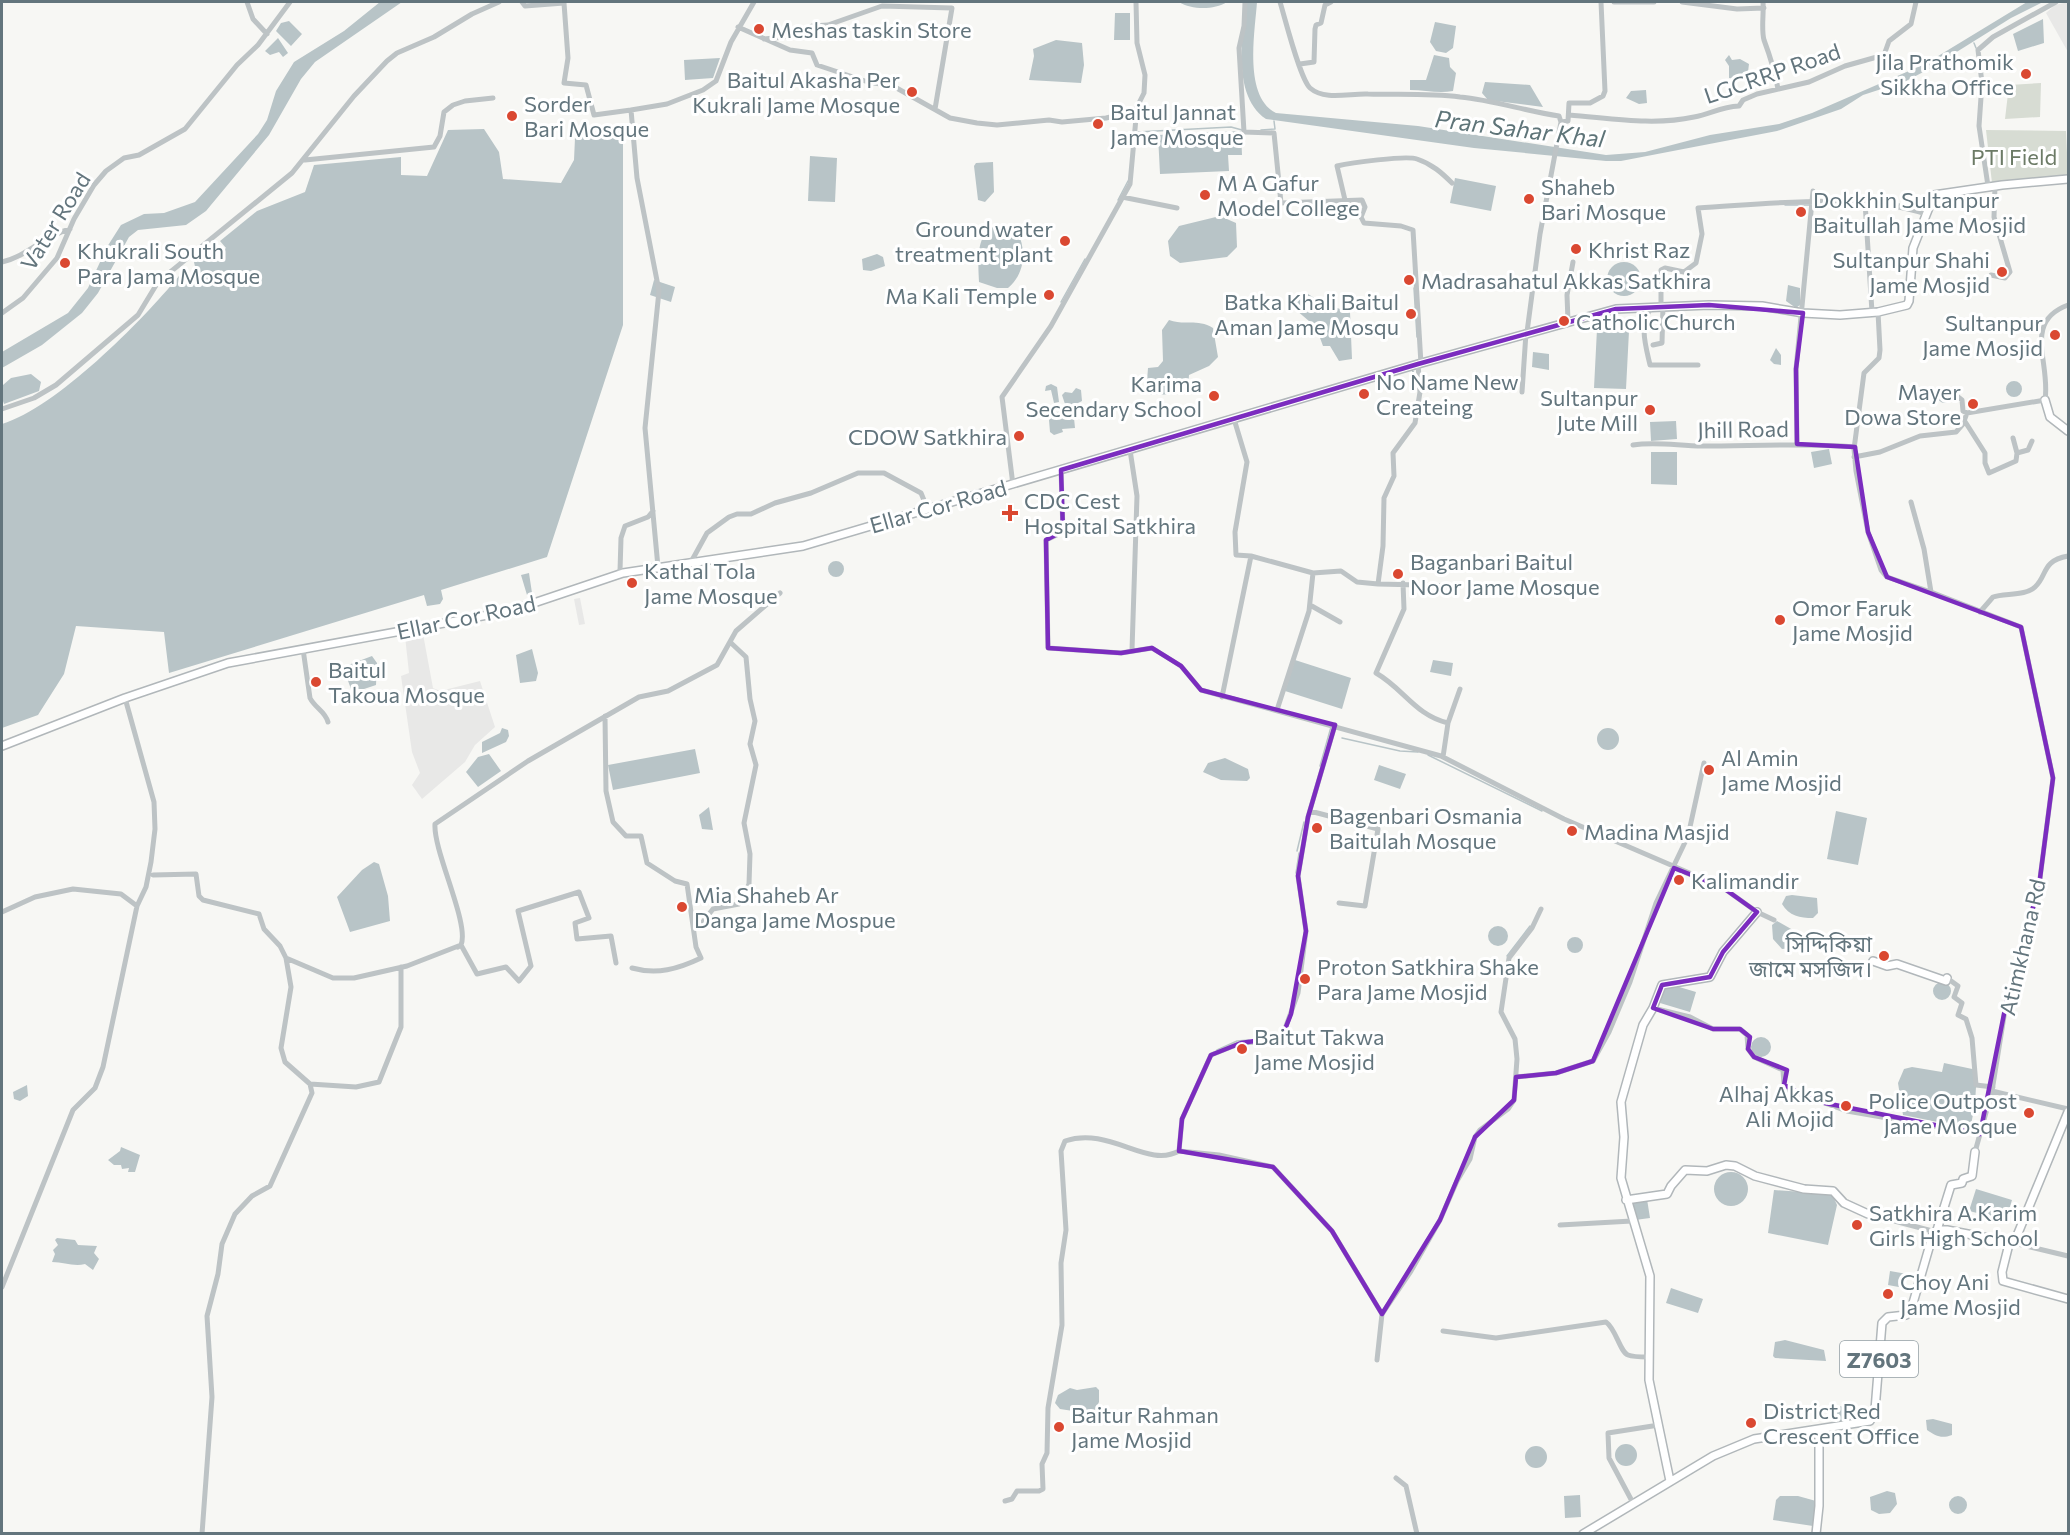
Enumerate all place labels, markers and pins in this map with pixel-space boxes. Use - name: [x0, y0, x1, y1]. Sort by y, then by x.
- place label: Meshas taskin Store: [771, 16, 972, 43]
- marker: Meshas taskin Store: [752, 22, 766, 36]
- place label: Jila Prathomik Sikkha Office: [1875, 48, 2014, 100]
- place label: Baitul Akasha Per Kukrali Jame Mosque: [692, 66, 900, 118]
- marker: Jila Prathomik Sikkha Office: [2019, 67, 2033, 81]
- marker: Baitul Akasha Per Kukrali Jame Mosque: [905, 85, 919, 99]
- place label: Sorder Bari Mosque: [524, 90, 649, 142]
- place label: Baitul Jannat Jame Mosque: [1110, 98, 1244, 150]
- marker: Sorder Bari Mosque: [505, 109, 519, 123]
- marker: Baitul Jannat Jame Mosque: [1091, 117, 1105, 131]
- place label: M A Gafur Model College: [1217, 169, 1360, 221]
- place label: Shaheb Bari Mosque: [1541, 173, 1666, 225]
- place label: Dokkhin Sultanpur Baitullah Jame Mosjid: [1813, 186, 2026, 238]
- marker: M A Gafur Model College: [1198, 188, 1212, 202]
- marker: Shaheb Bari Mosque: [1522, 192, 1536, 206]
- marker: Dokkhin Sultanpur Baitullah Jame Mosjid: [1794, 205, 1808, 219]
- place label: Ground water treatment plant: [895, 215, 1053, 267]
- marker: Ground water treatment plant: [1058, 234, 1072, 248]
- place label: Khrist Raz: [1588, 236, 1690, 263]
- place label: Khukrali South Para Jama Mosque: [77, 237, 260, 289]
- marker: Khrist Raz: [1569, 242, 1583, 256]
- place label: Sultanpur Shahi Jame Mosjid: [1833, 246, 1990, 298]
- marker: Khukrali South Para Jama Mosque: [58, 256, 72, 270]
- marker: Sultanpur Shahi Jame Mosjid: [1995, 265, 2009, 279]
- place label: Madrasahatul Akkas Satkhira: [1421, 267, 1711, 294]
- marker: Madrasahatul Akkas Satkhira: [1402, 273, 1416, 287]
- place label: Ma Kali Temple: [885, 282, 1037, 309]
- marker: Ma Kali Temple: [1042, 288, 1056, 302]
- place label: Batka Khali Baitul Aman Jame Mosqu: [1214, 288, 1399, 340]
- marker: Batka Khali Baitul Aman Jame Mosqu: [1404, 307, 1418, 321]
- place label: Catholic Church: [1576, 308, 1736, 335]
- place label: Sultanpur Jame Mosjid: [1922, 309, 2043, 361]
- marker: Catholic Church: [1557, 314, 1571, 328]
- marker: Sultanpur Jame Mosjid: [2048, 328, 2062, 342]
- place label: No Name New Createing: [1376, 368, 1519, 420]
- place label: Karima Secendary School: [1026, 370, 1202, 422]
- place label: Mayer Dowa Store: [1844, 378, 1961, 430]
- place label: Sultanpur Jute Mill: [1540, 384, 1638, 436]
- marker: No Name New Createing: [1357, 387, 1371, 401]
- marker: Karima Secendary School: [1207, 389, 1221, 403]
- marker: Mayer Dowa Store: [1966, 397, 1980, 411]
- marker: Sultanpur Jute Mill: [1643, 403, 1657, 417]
- place label: CDOW Satkhira: [848, 423, 1007, 450]
- marker: CDOW Satkhira: [1012, 429, 1026, 443]
- place label: CDC Cest Hospital Satkhira: [1024, 487, 1196, 539]
- marker: CDC Cest Hospital Satkhira: [1001, 504, 1019, 522]
- place label: Baganbari Baitul Noor Jame Mosque: [1410, 548, 1600, 600]
- place label: Kathal Tola Jame Mosque: [644, 557, 778, 609]
- marker: Baganbari Baitul Noor Jame Mosque: [1391, 567, 1405, 581]
- marker: Kathal Tola Jame Mosque: [625, 576, 639, 590]
- place label: Omor Faruk Jame Mosjid: [1792, 594, 1913, 646]
- marker: Omor Faruk Jame Mosjid: [1773, 613, 1787, 627]
- place label: Baitul Takoua Mosque: [328, 656, 485, 708]
- marker: Baitul Takoua Mosque: [309, 675, 323, 689]
- place label: Al Amin Jame Mosjid: [1721, 744, 1842, 796]
- marker: Al Amin Jame Mosjid: [1702, 763, 1716, 777]
- place label: Bagenbari Osmania Baitulah Mosque: [1329, 802, 1522, 854]
- place label: Madina Masjid: [1584, 818, 1729, 845]
- marker: Bagenbari Osmania Baitulah Mosque: [1310, 821, 1324, 835]
- marker: Madina Masjid: [1565, 824, 1579, 838]
- place label: Kalimandir: [1691, 867, 1799, 894]
- marker: Kalimandir: [1672, 873, 1686, 887]
- place label: Mia Shaheb Ar Danga Jame Mospue: [694, 881, 896, 933]
- marker: Mia Shaheb Ar Danga Jame Mospue: [675, 900, 689, 914]
- place label: সিদ্দিকিয়া জামে মসজিদ।: [1748, 930, 1873, 982]
- marker: সিদ্দিকিয়া জামে মসজিদ।: [1877, 949, 1891, 963]
- place label: Proton Satkhira Shake Para Jame Mosjid: [1317, 953, 1539, 1005]
- marker: Proton Satkhira Shake Para Jame Mosjid: [1298, 972, 1312, 986]
- place label: Baitut Takwa Jame Mosjid: [1254, 1023, 1384, 1075]
- marker: Baitut Takwa Jame Mosjid: [1235, 1042, 1249, 1056]
- place label: Alhaj Akkas Ali Mojid: [1719, 1080, 1834, 1132]
- place label: Police Outpost Jame Mosque: [1868, 1087, 2017, 1139]
- marker: Alhaj Akkas Ali Mojid: [1839, 1099, 1853, 1113]
- marker: Police Outpost Jame Mosque: [2022, 1106, 2036, 1120]
- place label: Satkhira A.Karim Girls High School: [1869, 1199, 2039, 1251]
- marker: Satkhira A.Karim Girls High School: [1850, 1218, 1864, 1232]
- place label: Choy Ani Jame Mosjid: [1900, 1268, 2021, 1320]
- marker: Choy Ani Jame Mosjid: [1881, 1287, 1895, 1301]
- place label: District Red Crescent Office: [1763, 1397, 1919, 1449]
- place label: Baitur Rahman Jame Mosjid: [1071, 1401, 1219, 1453]
- marker: District Red Crescent Office: [1744, 1416, 1758, 1430]
- marker: Baitur Rahman Jame Mosjid: [1052, 1420, 1066, 1434]

